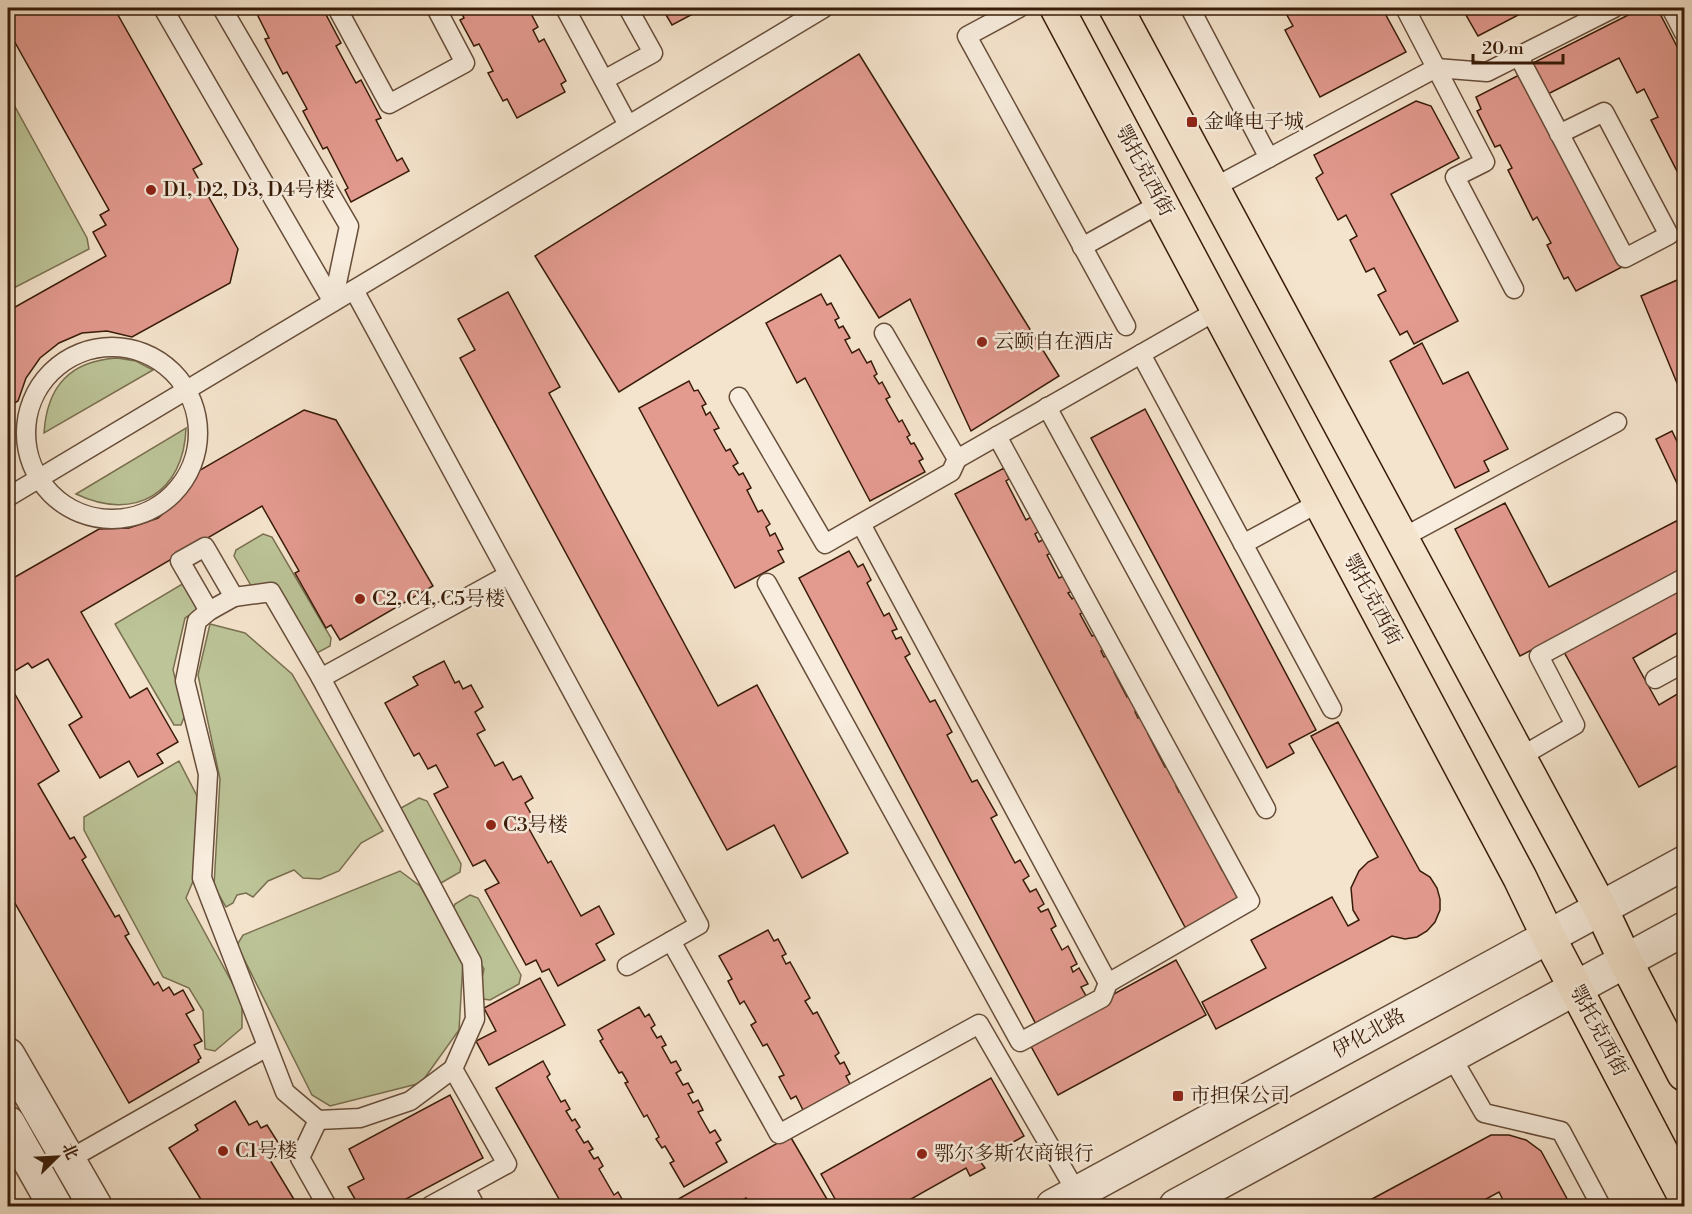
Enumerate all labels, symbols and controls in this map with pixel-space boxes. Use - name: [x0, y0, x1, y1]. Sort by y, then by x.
- scale bar: [1473, 27, 1563, 65]
- text: 20 m: [1482, 37, 1524, 60]
- place label: 金峰电子城: [1204, 110, 1304, 135]
- marker: 金峰电子城: [1185, 115, 1199, 129]
- street label: 鄂托克西街: [1109, 121, 1179, 221]
- place label: D1, D2, D3, D4号楼: [163, 178, 335, 203]
- marker: D1, D2, D3, D4号楼: [144, 183, 158, 197]
- place label: 云颐自在酒店: [994, 330, 1114, 355]
- marker: 云颐自在酒店: [975, 335, 989, 349]
- street label: 鄂托克西街: [1337, 550, 1407, 650]
- place label: C2, C4, C5号楼: [372, 587, 505, 612]
- marker: C2, C4, C5号楼: [353, 592, 367, 606]
- place label: C3号楼: [503, 813, 568, 838]
- marker: C3号楼: [484, 818, 498, 832]
- street label: 鄂托克西街: [1563, 981, 1633, 1081]
- street label: 伊化北路: [1328, 1004, 1410, 1064]
- place label: 市担保公司: [1190, 1084, 1290, 1109]
- marker: 市担保公司: [1171, 1089, 1185, 1103]
- north arrow: [27, 1127, 87, 1187]
- place label: C1号楼: [235, 1139, 297, 1164]
- text: 北: [57, 1140, 82, 1163]
- place label: 鄂尔多斯农商银行: [934, 1142, 1094, 1167]
- marker: C1号楼: [216, 1144, 230, 1158]
- marker: 鄂尔多斯农商银行: [915, 1147, 929, 1161]

